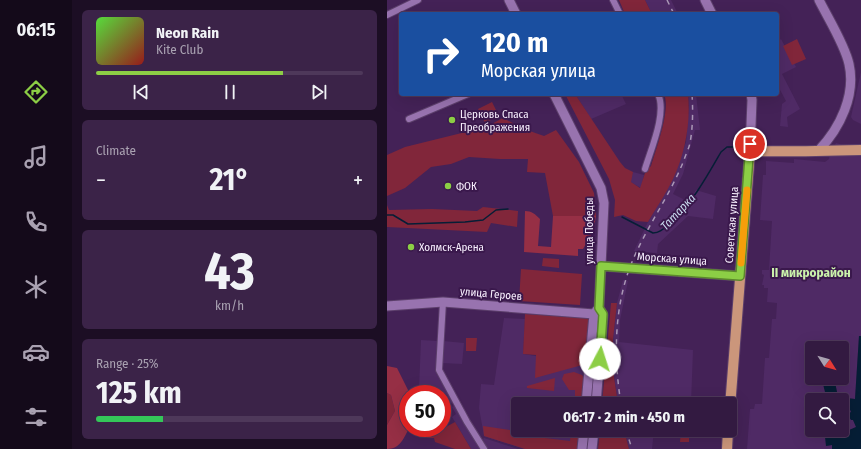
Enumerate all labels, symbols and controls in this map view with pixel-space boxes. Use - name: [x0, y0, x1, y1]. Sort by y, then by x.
- text: 06:15: [16, 19, 56, 41]
- text: Neon Rain: [156, 24, 219, 42]
- text: 120 m: [481, 26, 548, 59]
- icon: right: [415, 28, 467, 80]
- text: Kite Club: [156, 42, 203, 57]
- text: Морская улица: [481, 60, 596, 82]
- icon: directions: [22, 78, 50, 106]
- icon: previous: [130, 81, 152, 103]
- icon: pause: [219, 81, 241, 103]
- icon: next: [308, 81, 330, 103]
- place label: Церковь Спаса Преображения: [460, 108, 530, 134]
- marker: Церковь Спаса Преображения: [447, 115, 457, 125]
- pin: [733, 127, 767, 161]
- icon: arrive: [739, 133, 761, 155]
- icon: music: [22, 143, 50, 171]
- text: Climate: [96, 143, 136, 158]
- text: 21°: [209, 162, 250, 198]
- text: −: [96, 167, 106, 194]
- text: +: [353, 167, 363, 194]
- place label: ФОК: [456, 180, 477, 193]
- marker: ФОК: [443, 181, 453, 191]
- street label: Советская улица: [723, 186, 741, 264]
- water label: Татарка: [658, 191, 698, 233]
- street label: улица Победы: [583, 198, 596, 264]
- icon: phone: [22, 208, 50, 236]
- text: 43: [204, 240, 255, 303]
- place label: Холмск-Арена: [419, 241, 484, 254]
- marker: Холмск-Арена: [406, 242, 416, 252]
- street label: Морская улица: [637, 250, 707, 268]
- district label: II микрорайон: [771, 265, 851, 280]
- icon: climate: [22, 273, 50, 301]
- street label: улица Героев: [459, 285, 523, 303]
- text: km/h: [215, 298, 244, 313]
- icon: car: [22, 338, 50, 366]
- position arrow: [579, 338, 621, 380]
- north arrow: [805, 341, 849, 385]
- map controls: [805, 341, 849, 437]
- text: Range · 25%: [96, 356, 159, 371]
- text: 125 km: [96, 375, 182, 411]
- speed limit sign: 50: [399, 385, 451, 437]
- button: search: [805, 393, 849, 437]
- icon: filters: [22, 403, 50, 431]
- text: 06:17 · 2 min · 450 m: [563, 408, 685, 426]

